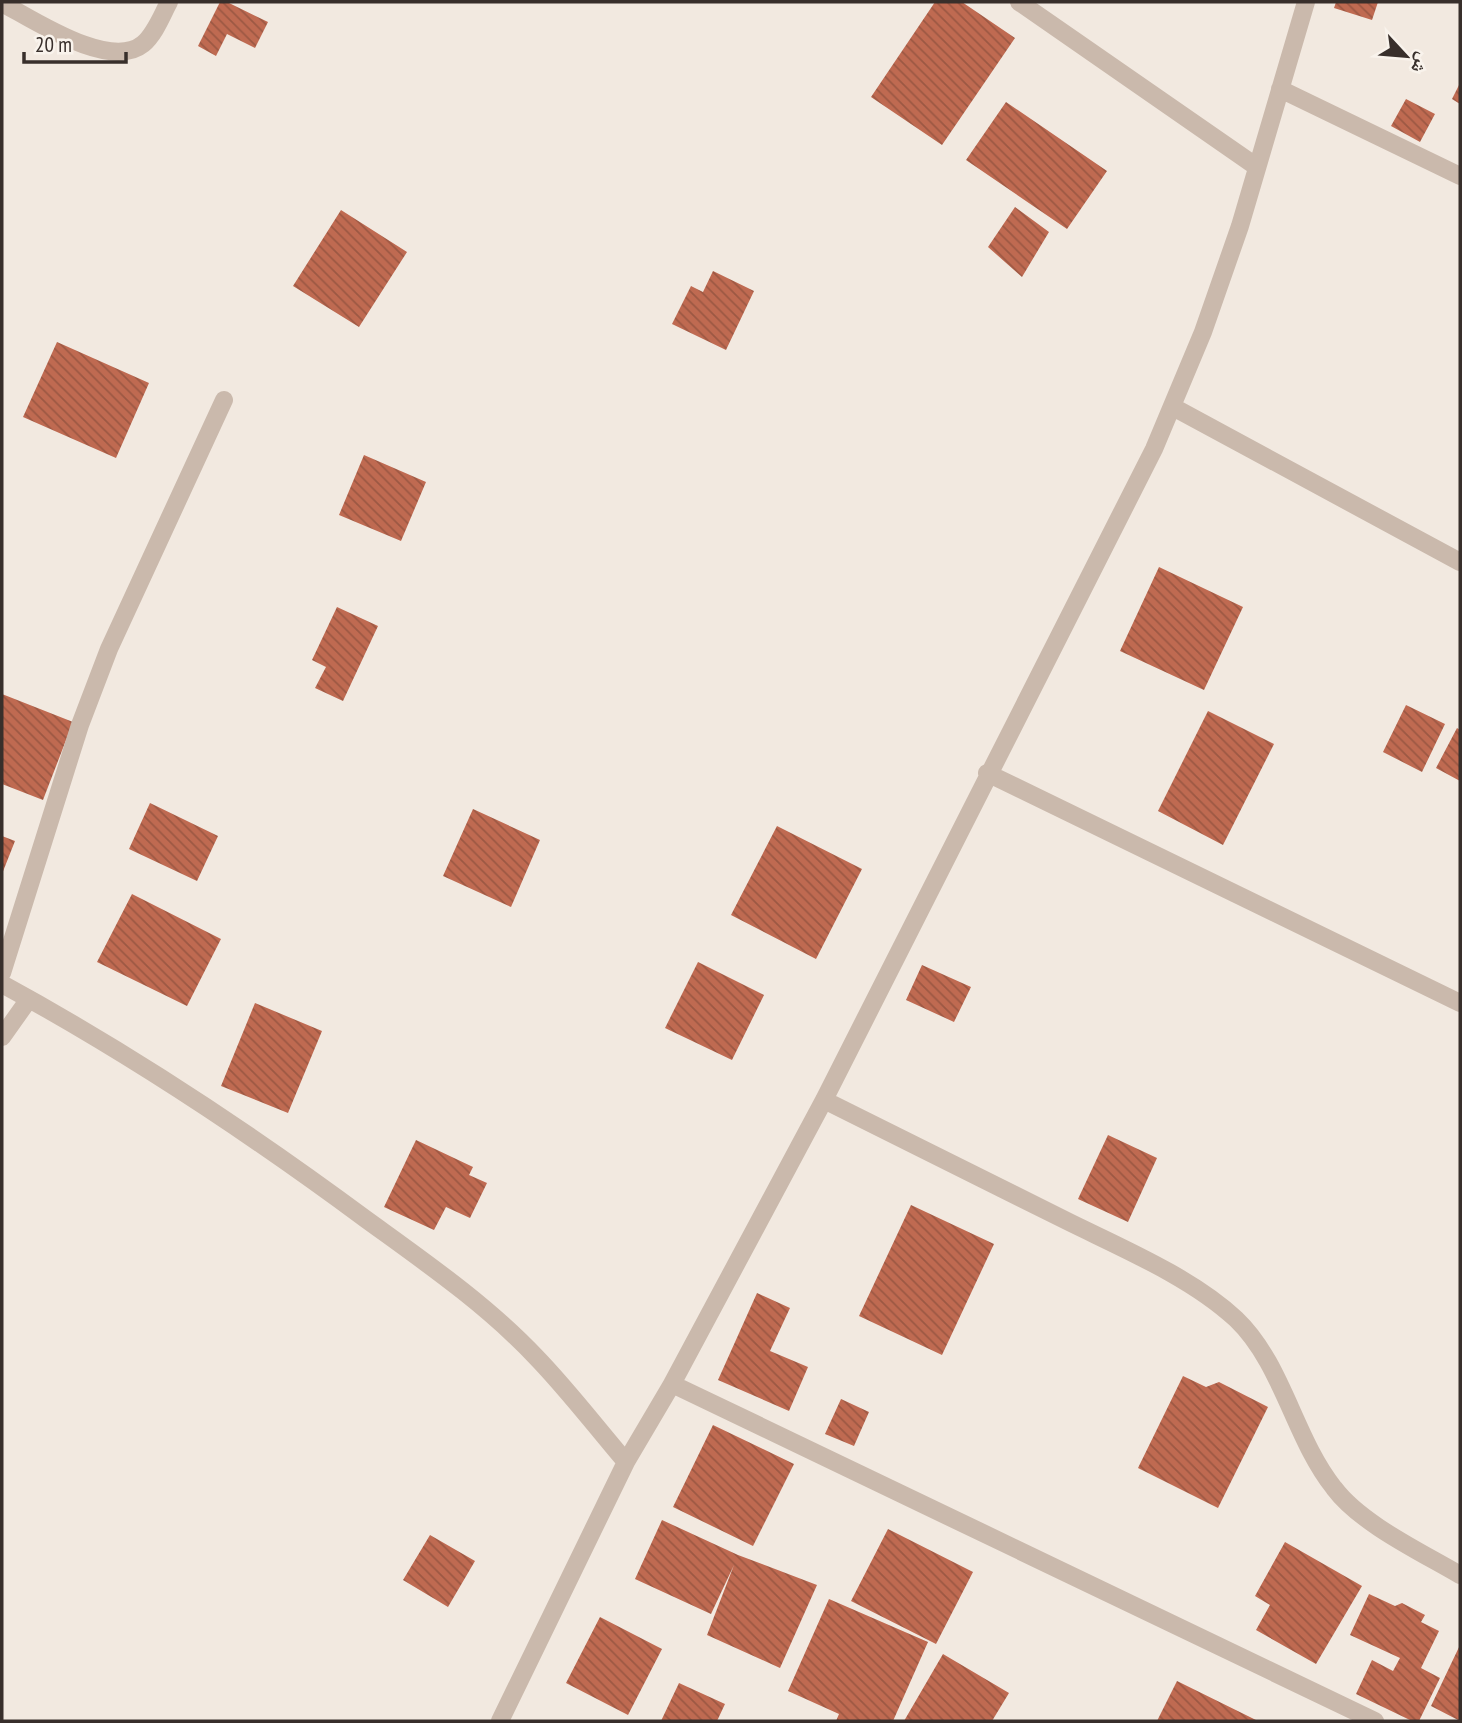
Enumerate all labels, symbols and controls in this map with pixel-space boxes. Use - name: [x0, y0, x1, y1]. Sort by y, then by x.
- scale bar: [24, 21, 126, 65]
- north arrow: [1371, 21, 1441, 91]
- text: 20 m: [35, 31, 72, 58]
- text: ش: [1406, 49, 1436, 78]

